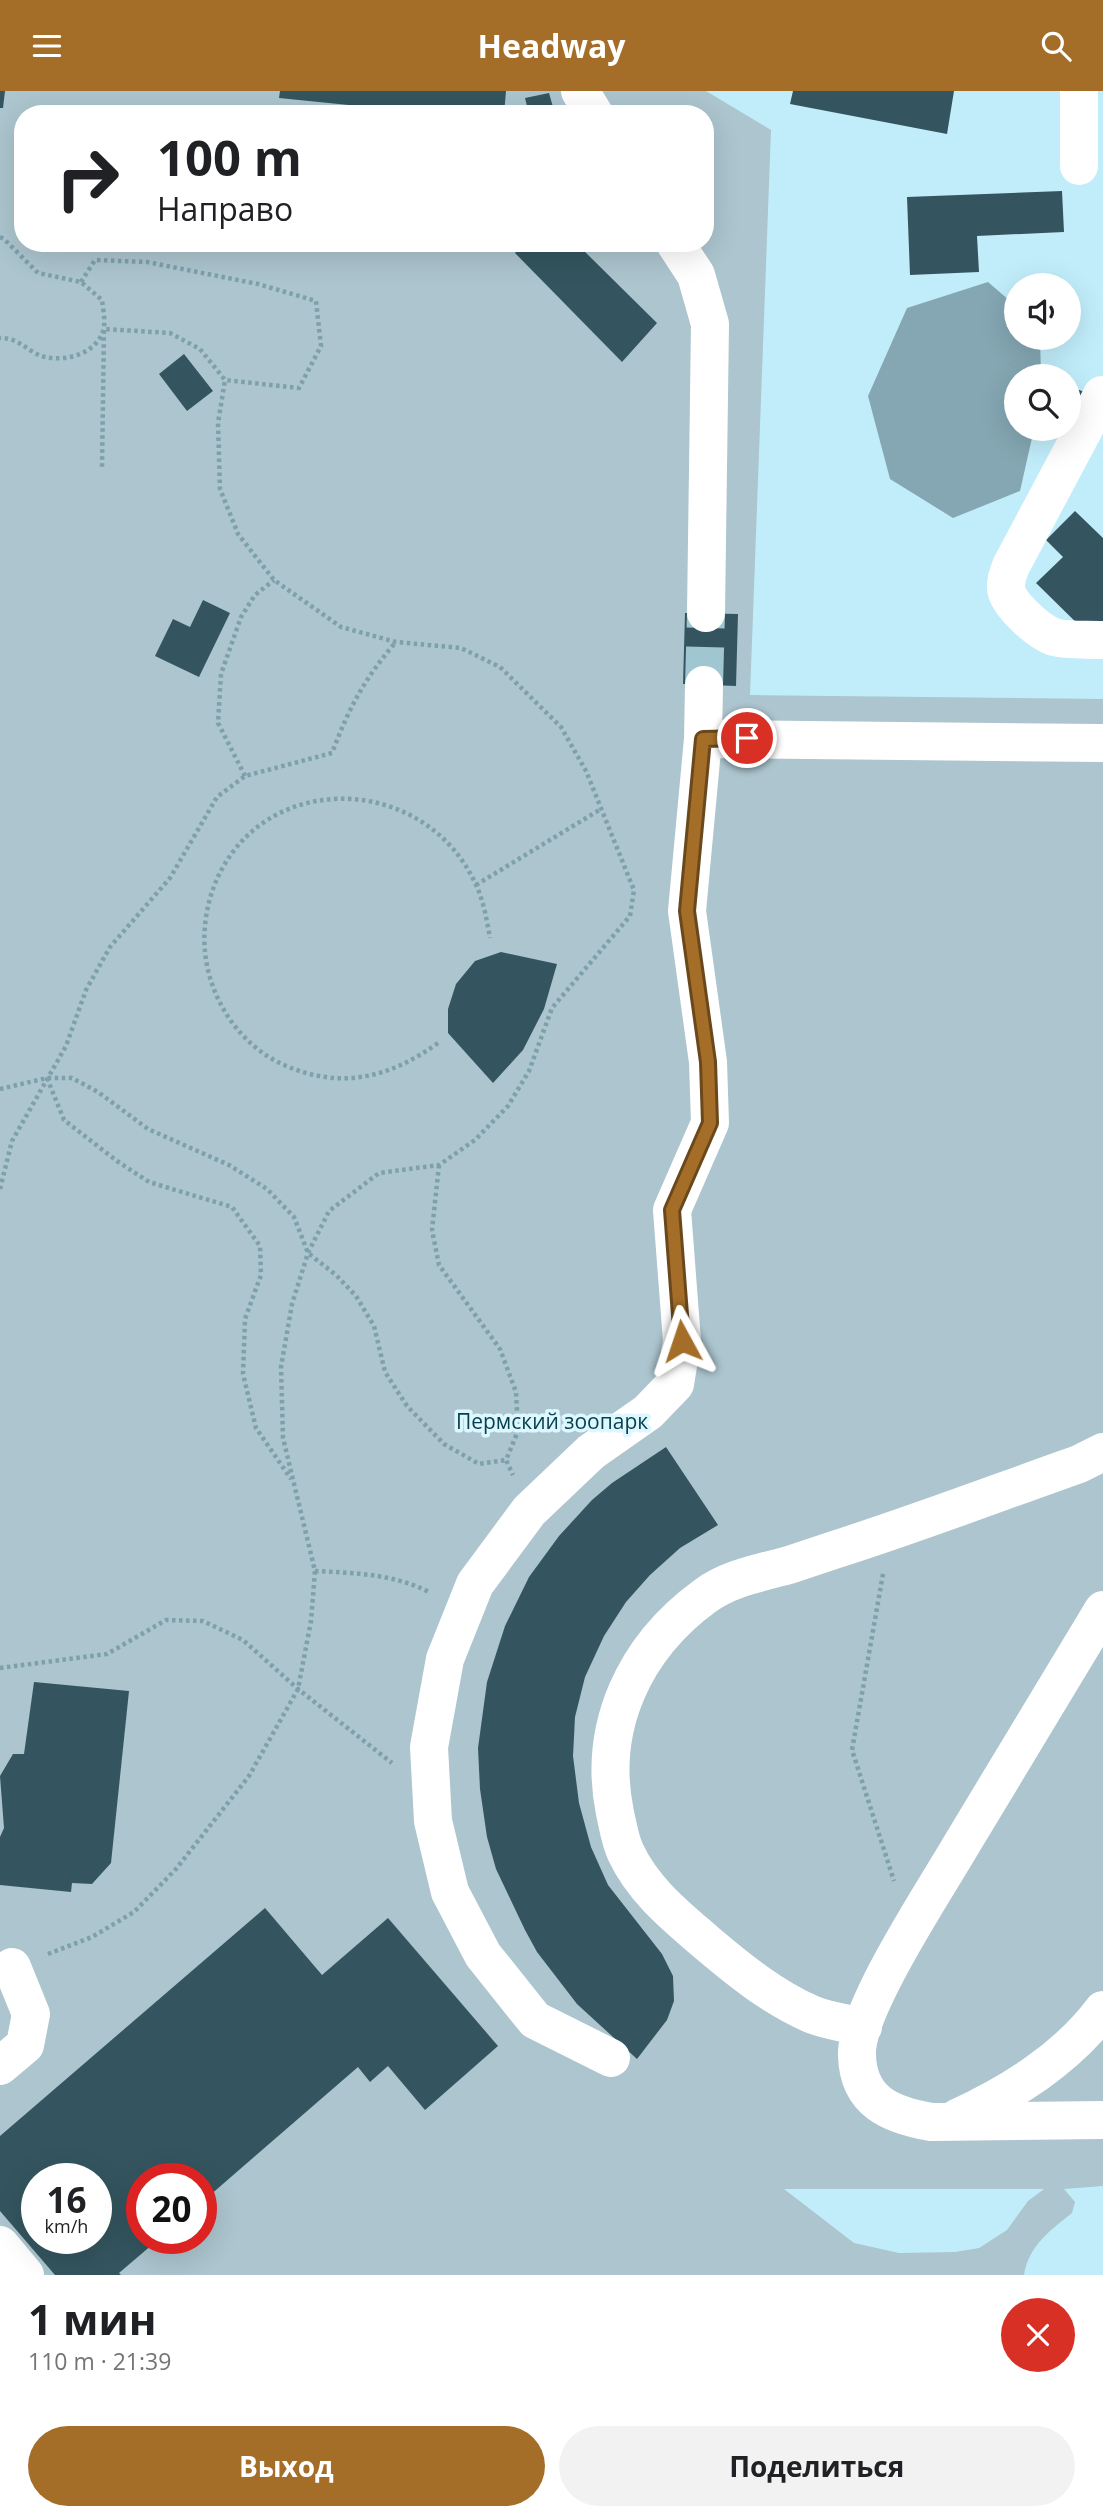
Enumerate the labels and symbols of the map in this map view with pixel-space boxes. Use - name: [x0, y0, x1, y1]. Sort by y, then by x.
- pin: [717, 708, 777, 768]
- position arrow: [645, 1304, 719, 1378]
- park label: Пермский зоопарк: [456, 1407, 648, 1435]
- speed limit sign: 20: [126, 2163, 217, 2254]

